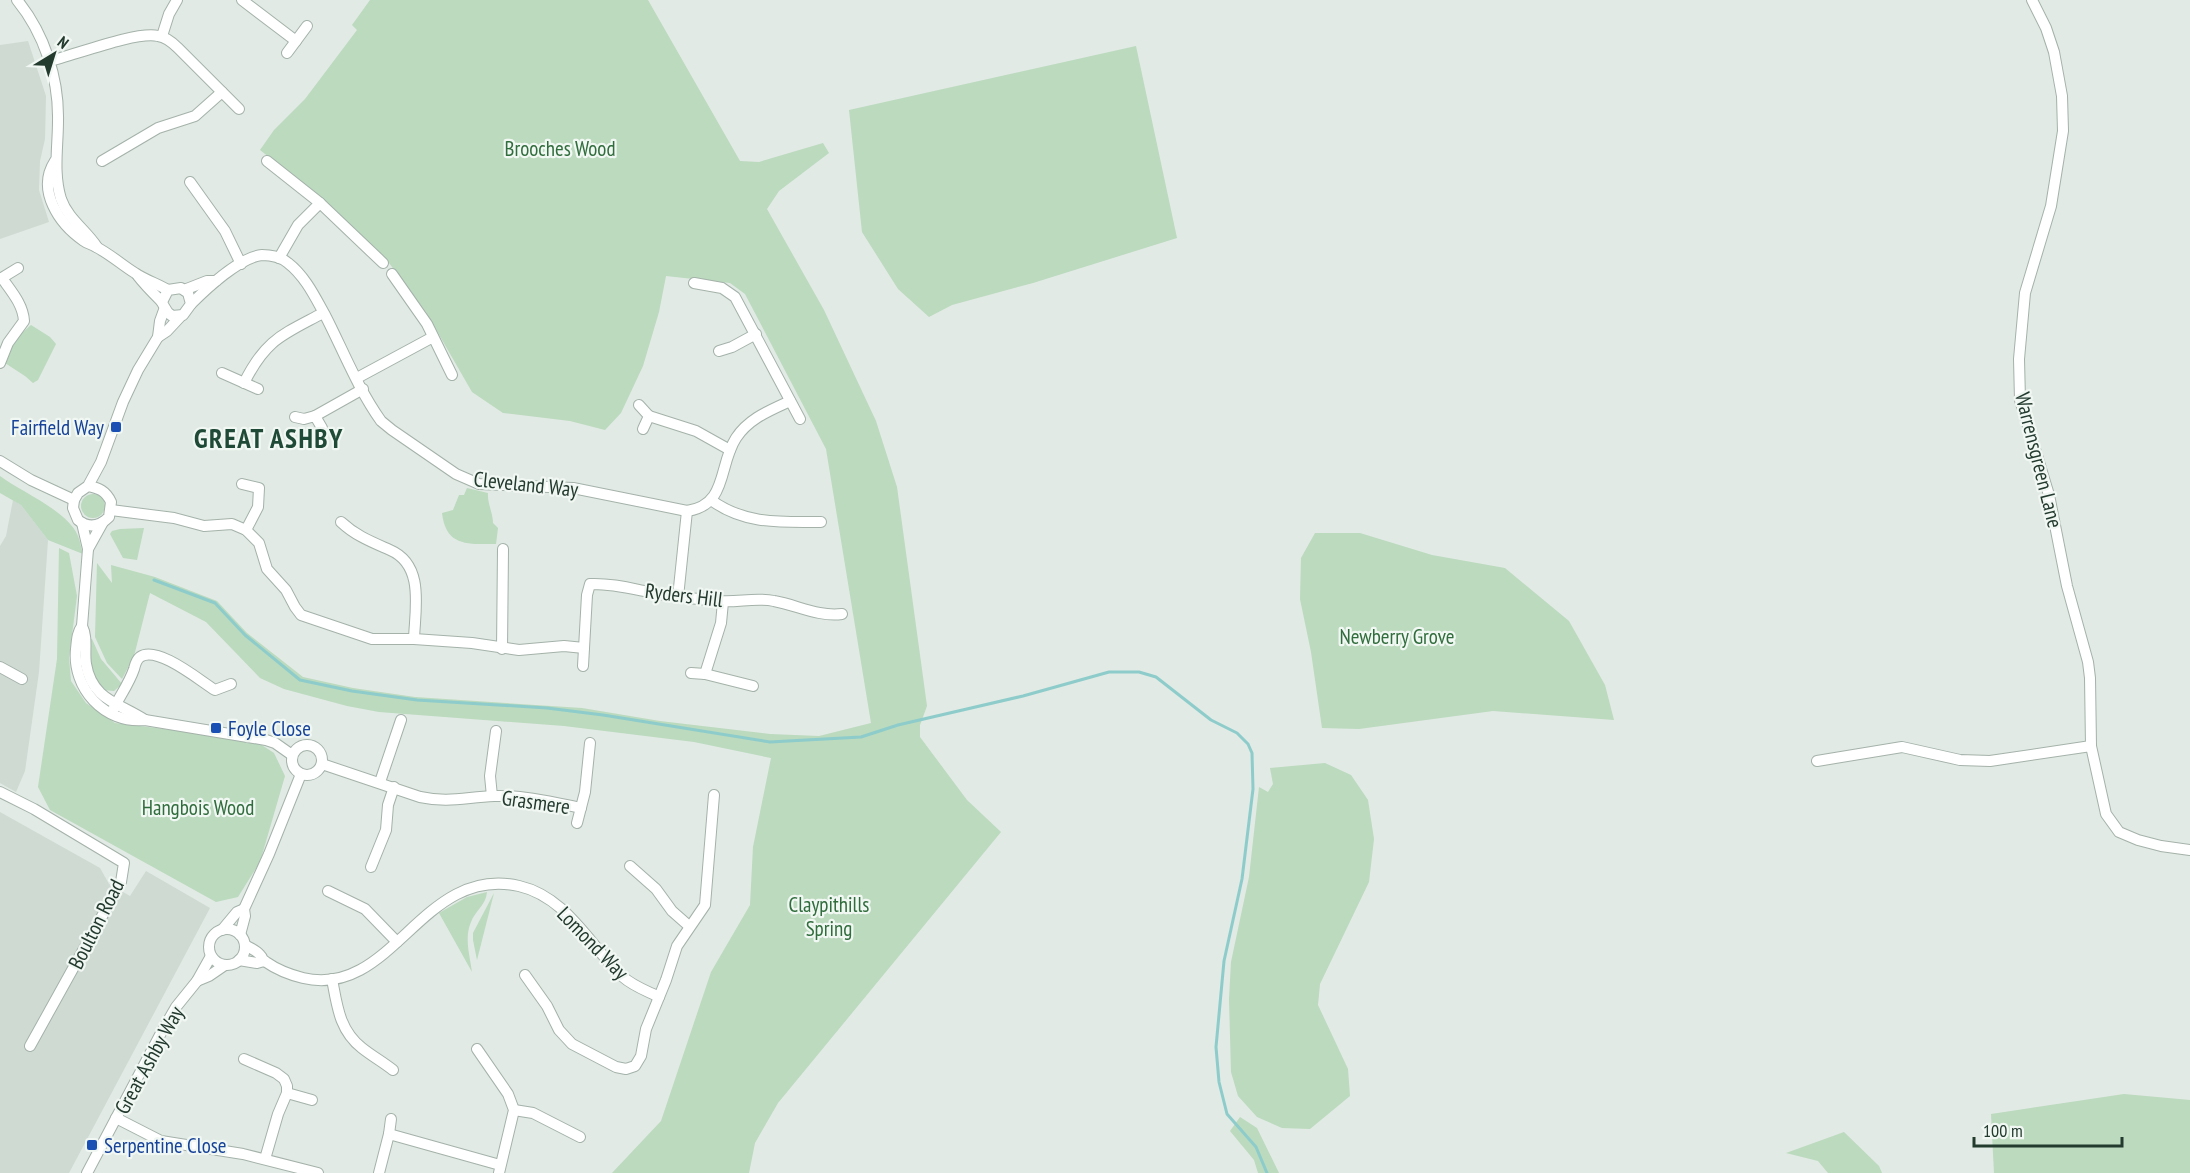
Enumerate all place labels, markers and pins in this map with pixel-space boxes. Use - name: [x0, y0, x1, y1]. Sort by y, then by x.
- place label: Fairfield Way: [11, 414, 104, 441]
- marker: Fairfield Way: [109, 420, 123, 434]
- place label: Foyle Close: [228, 715, 311, 742]
- marker: Foyle Close: [209, 721, 223, 735]
- place label: Serpentine Close: [104, 1132, 226, 1159]
- marker: Serpentine Close: [85, 1138, 99, 1152]

